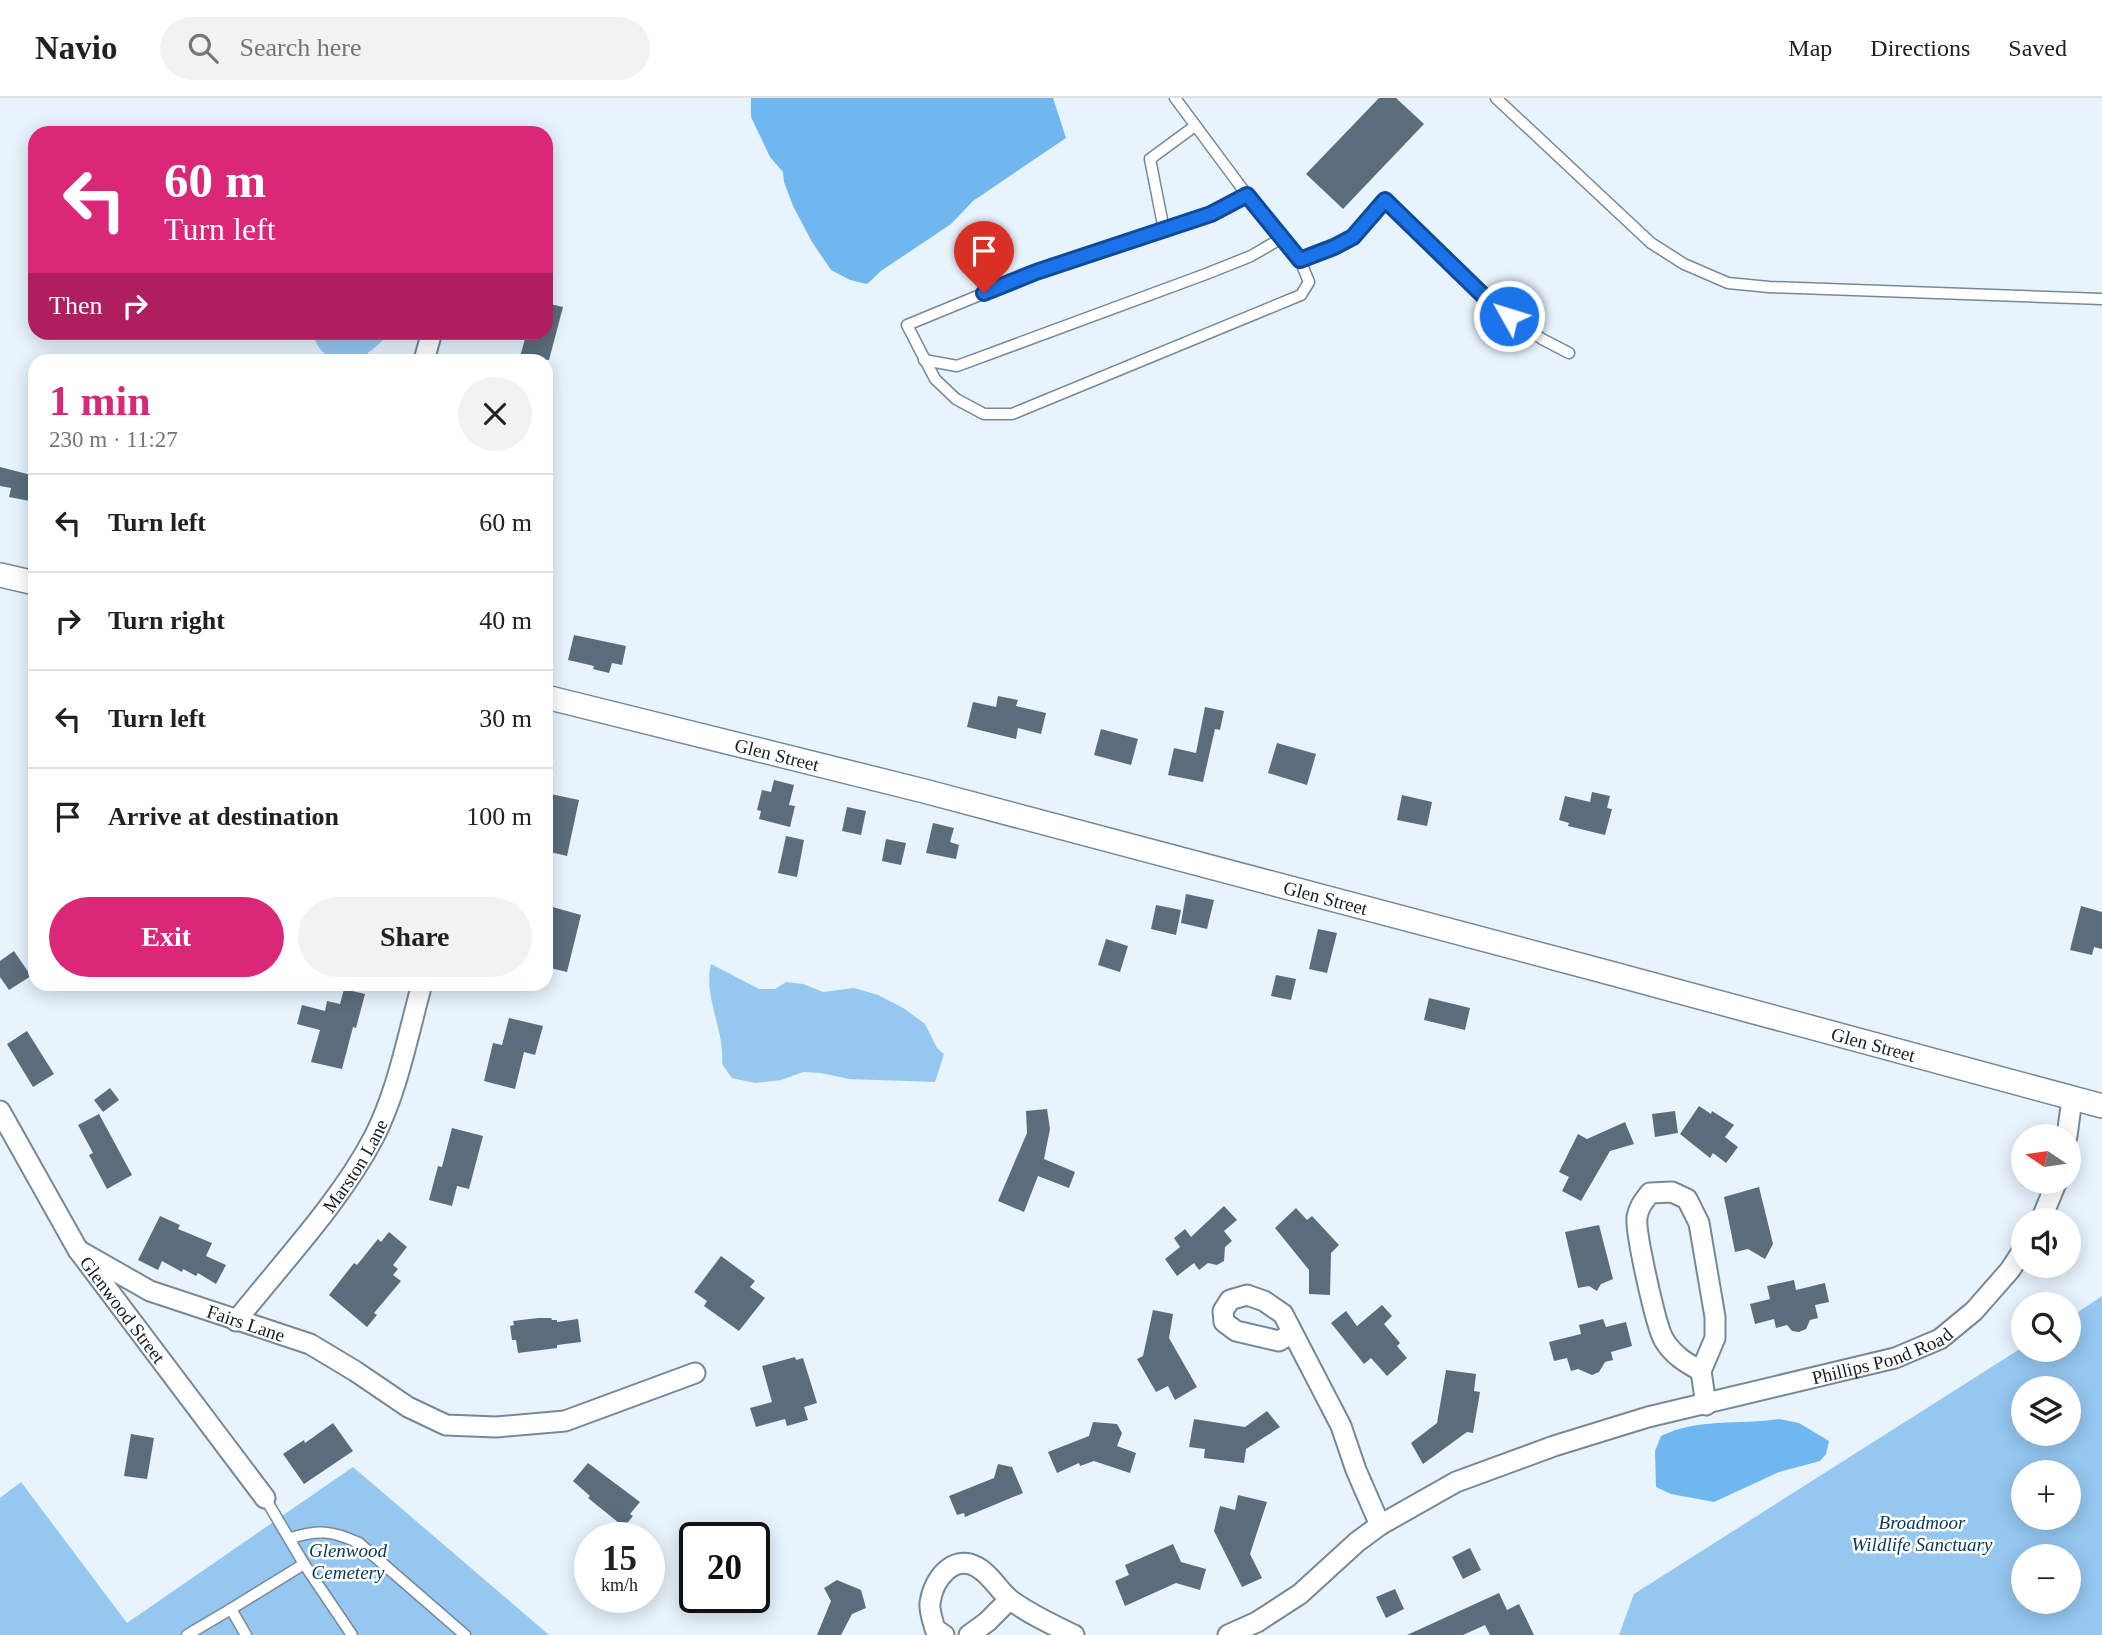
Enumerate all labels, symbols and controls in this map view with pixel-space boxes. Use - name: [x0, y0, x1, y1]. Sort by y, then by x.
- search box: [160, 17, 650, 80]
- icon: search: [184, 29, 222, 67]
- text: Navio: [35, 30, 118, 66]
- text: Search here: [240, 33, 361, 62]
- text: Map: [1788, 35, 1832, 61]
- text: Directions: [1870, 35, 1970, 61]
- text: Saved: [2008, 35, 2067, 61]
- text: 60 m: [164, 153, 266, 208]
- icon: left: [49, 154, 140, 245]
- text: Turn left: [164, 211, 276, 247]
- pin: [954, 221, 1014, 293]
- icon: arrive: [965, 232, 1003, 270]
- position arrow: [1472, 279, 1546, 353]
- icon: right: [116, 287, 154, 325]
- text: Then: [49, 291, 102, 320]
- button: close: [458, 377, 532, 451]
- text: 1 min: [49, 378, 151, 424]
- text: 230 m · 11:27: [49, 427, 178, 452]
- icon: left: [49, 504, 87, 542]
- text: Turn left: [108, 508, 206, 537]
- text: 60 m: [479, 508, 532, 537]
- icon: right: [49, 602, 87, 640]
- text: Turn right: [108, 606, 225, 635]
- text: 40 m: [479, 606, 532, 635]
- icon: left: [49, 700, 87, 738]
- text: Turn left: [108, 704, 206, 733]
- text: 30 m: [479, 704, 532, 733]
- street label: Glen Street: [733, 734, 822, 776]
- icon: arrive: [49, 798, 87, 836]
- text: Arrive at destination: [108, 802, 339, 831]
- text: 100 m: [466, 802, 532, 831]
- street label: Glen Street: [1281, 877, 1370, 919]
- button: Exit: [49, 897, 284, 977]
- button: Share: [298, 897, 532, 977]
- street label: Glen Street: [1829, 1023, 1918, 1066]
- street label: Marston Lane: [318, 1116, 392, 1217]
- north arrow: [2011, 1124, 2081, 1194]
- map controls: [2011, 1124, 2081, 1614]
- button: sound: [2011, 1208, 2081, 1278]
- street label: Glenwood Street: [76, 1252, 170, 1368]
- button: search: [2011, 1292, 2081, 1362]
- street label: Fairs Lane: [204, 1301, 287, 1346]
- street label: Phillips Pond Road: [1810, 1323, 1957, 1389]
- button: layers: [2011, 1376, 2081, 1446]
- button: +: [2011, 1460, 2081, 1530]
- park label: Broadmoor Wildlife Sanctuary: [1852, 1512, 1993, 1555]
- speed limit sign: 20: [679, 1522, 770, 1613]
- text: 15: [602, 1539, 637, 1578]
- park label: Glenwood Cemetery: [309, 1540, 388, 1583]
- button: −: [2011, 1544, 2081, 1614]
- text: km/h: [601, 1575, 638, 1595]

